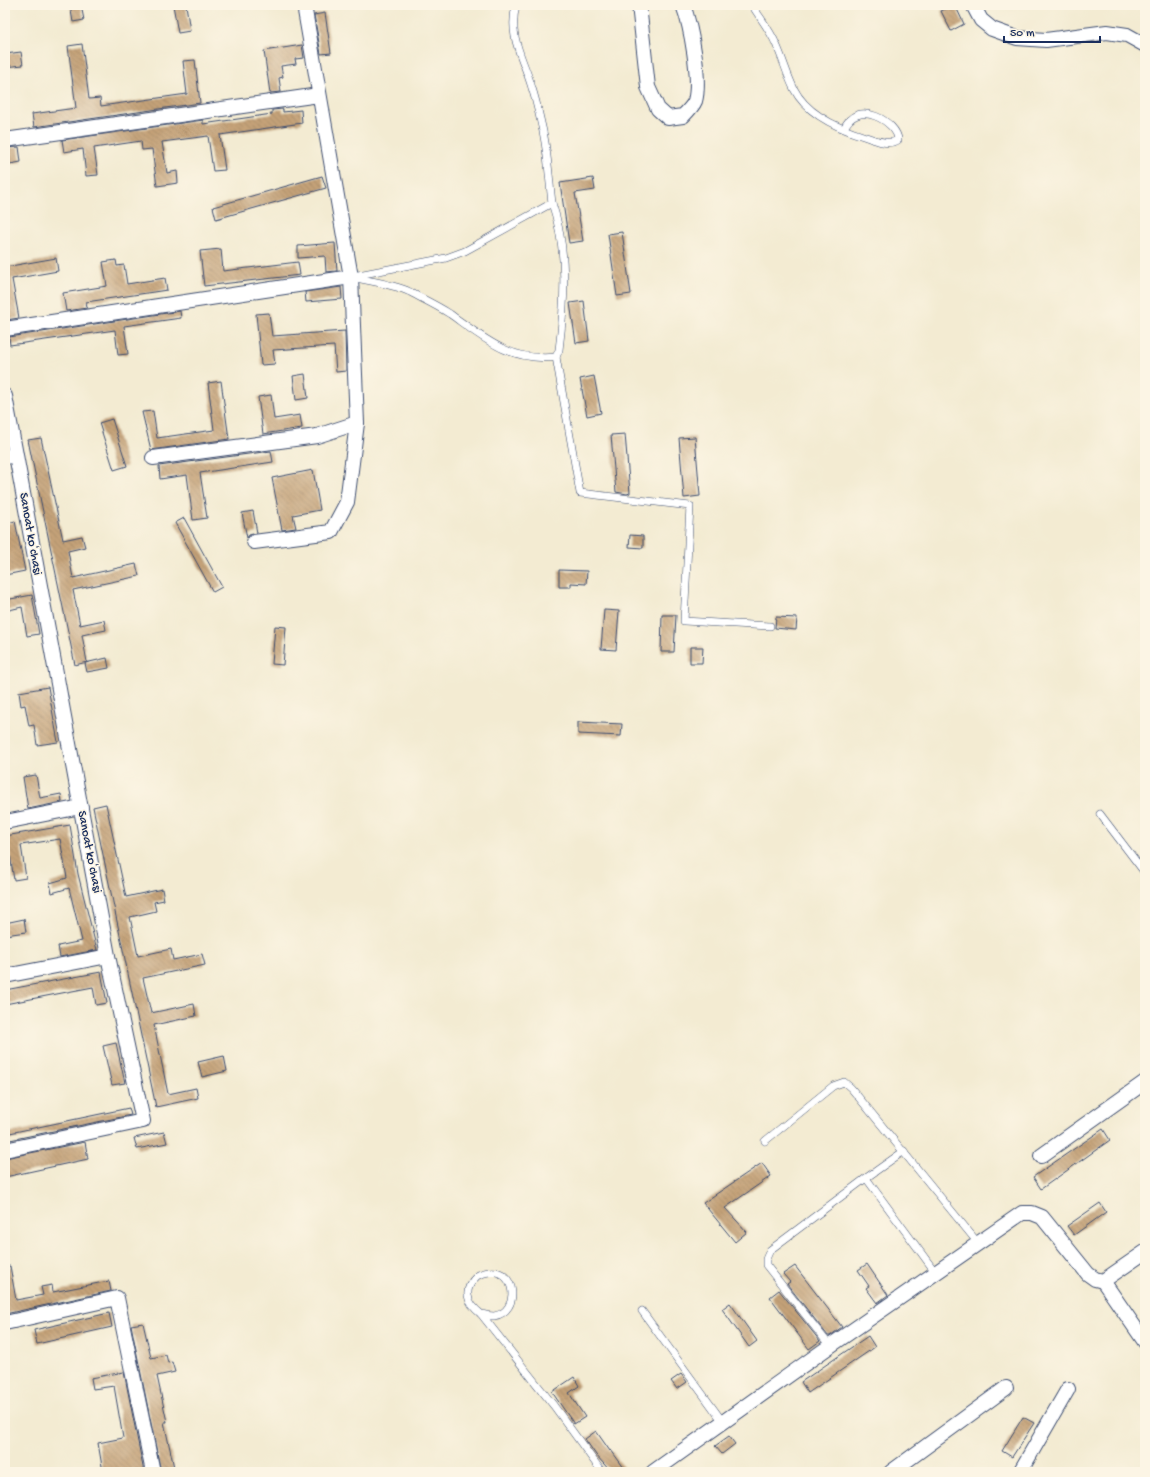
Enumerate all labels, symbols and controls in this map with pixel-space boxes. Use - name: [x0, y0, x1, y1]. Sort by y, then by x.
- scale bar: [1004, 18, 1100, 44]
- text: 50 m: [1010, 27, 1035, 41]
- street label: Sanoat koʻchasi: [15, 492, 45, 577]
- street label: Sanoat koʻchasi: [74, 810, 104, 895]

